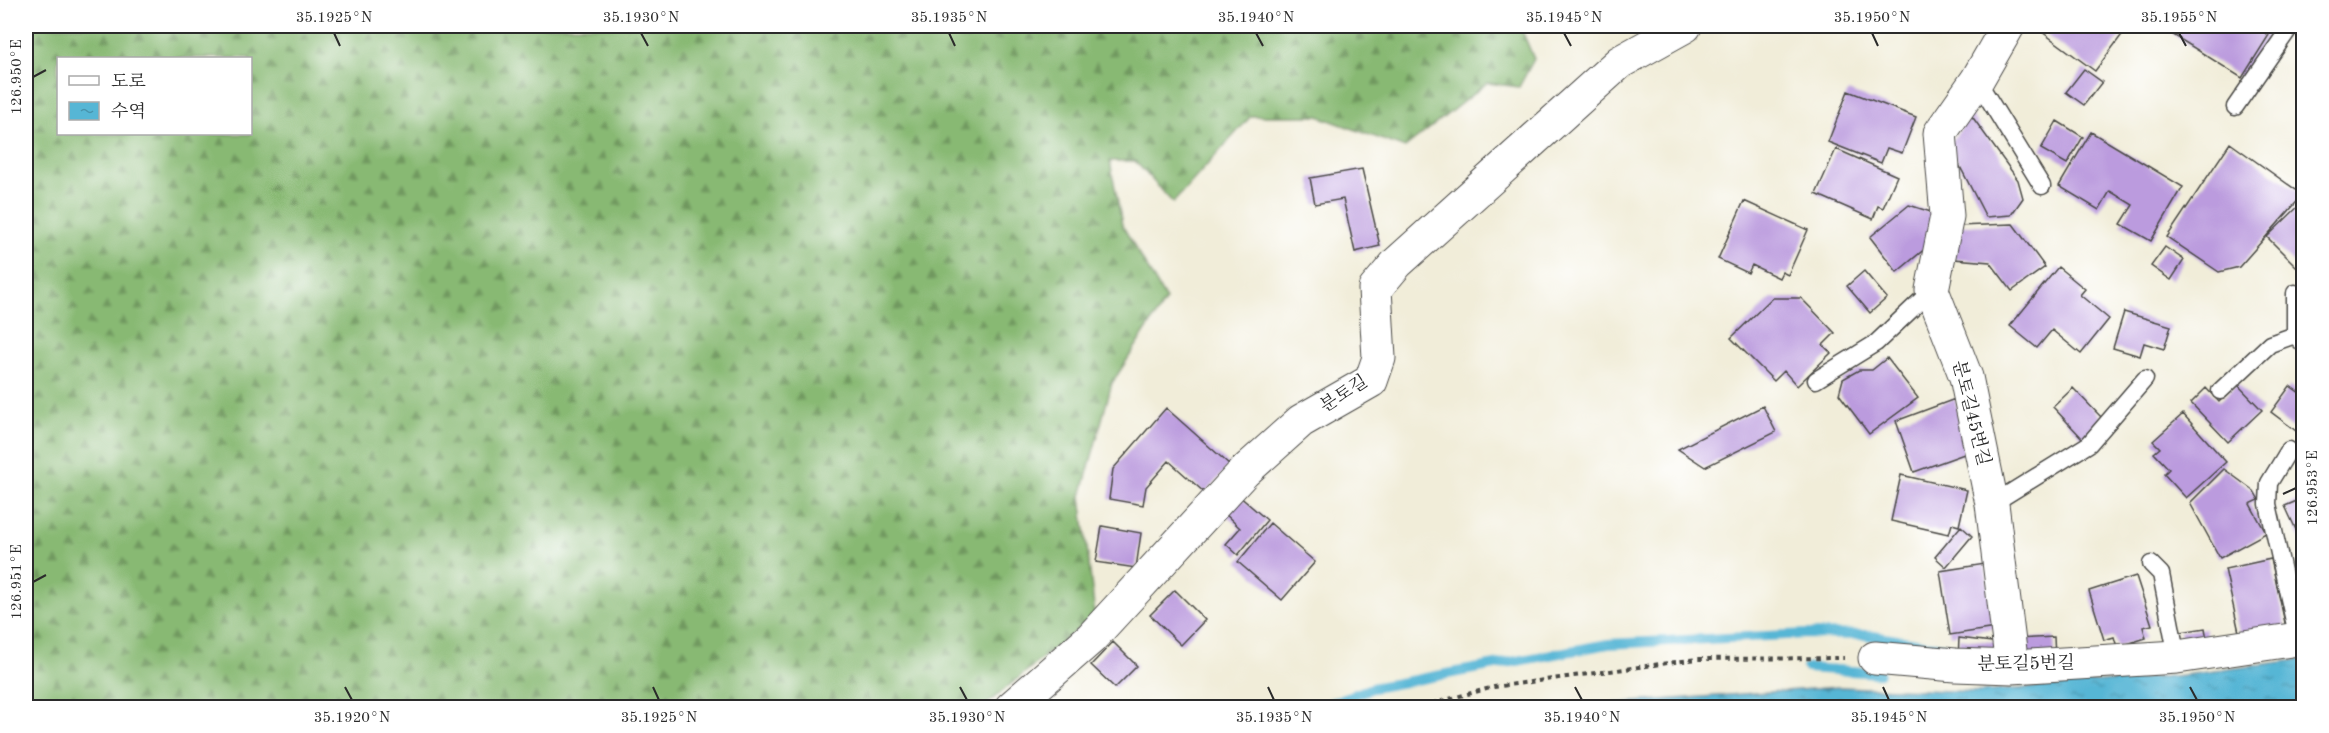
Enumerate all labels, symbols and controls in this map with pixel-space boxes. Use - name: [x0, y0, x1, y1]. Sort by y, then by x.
- text: 35.1925°N: [296, 11, 373, 26]
- text: 35.1930°N: [603, 11, 680, 26]
- text: 35.1935°N: [911, 11, 988, 26]
- text: 35.1940°N: [1218, 11, 1295, 26]
- text: 35.1945°N: [1526, 11, 1603, 26]
- text: 35.1950°N: [1834, 11, 1911, 26]
- text: 35.1955°N: [2141, 11, 2218, 26]
- text: 126.950°E: [10, 39, 25, 115]
- legend: [57, 57, 252, 135]
- text: 도로: [111, 73, 146, 91]
- text: 수역: [111, 102, 146, 121]
- street label: 분토길45번길: [1949, 358, 1995, 467]
- street label: 분토길: [1316, 371, 1371, 416]
- text: 126.953°E: [2306, 450, 2321, 526]
- text: 126.951°E: [10, 544, 25, 620]
- street label: 분토길5번길: [1977, 652, 2075, 674]
- text: 35.1920°N: [314, 711, 391, 726]
- text: 35.1925°N: [621, 711, 698, 726]
- text: 35.1930°N: [929, 711, 1006, 726]
- text: 35.1935°N: [1236, 711, 1313, 726]
- text: 35.1940°N: [1544, 711, 1621, 726]
- text: 35.1945°N: [1851, 711, 1928, 726]
- text: 35.1950°N: [2159, 711, 2236, 726]

